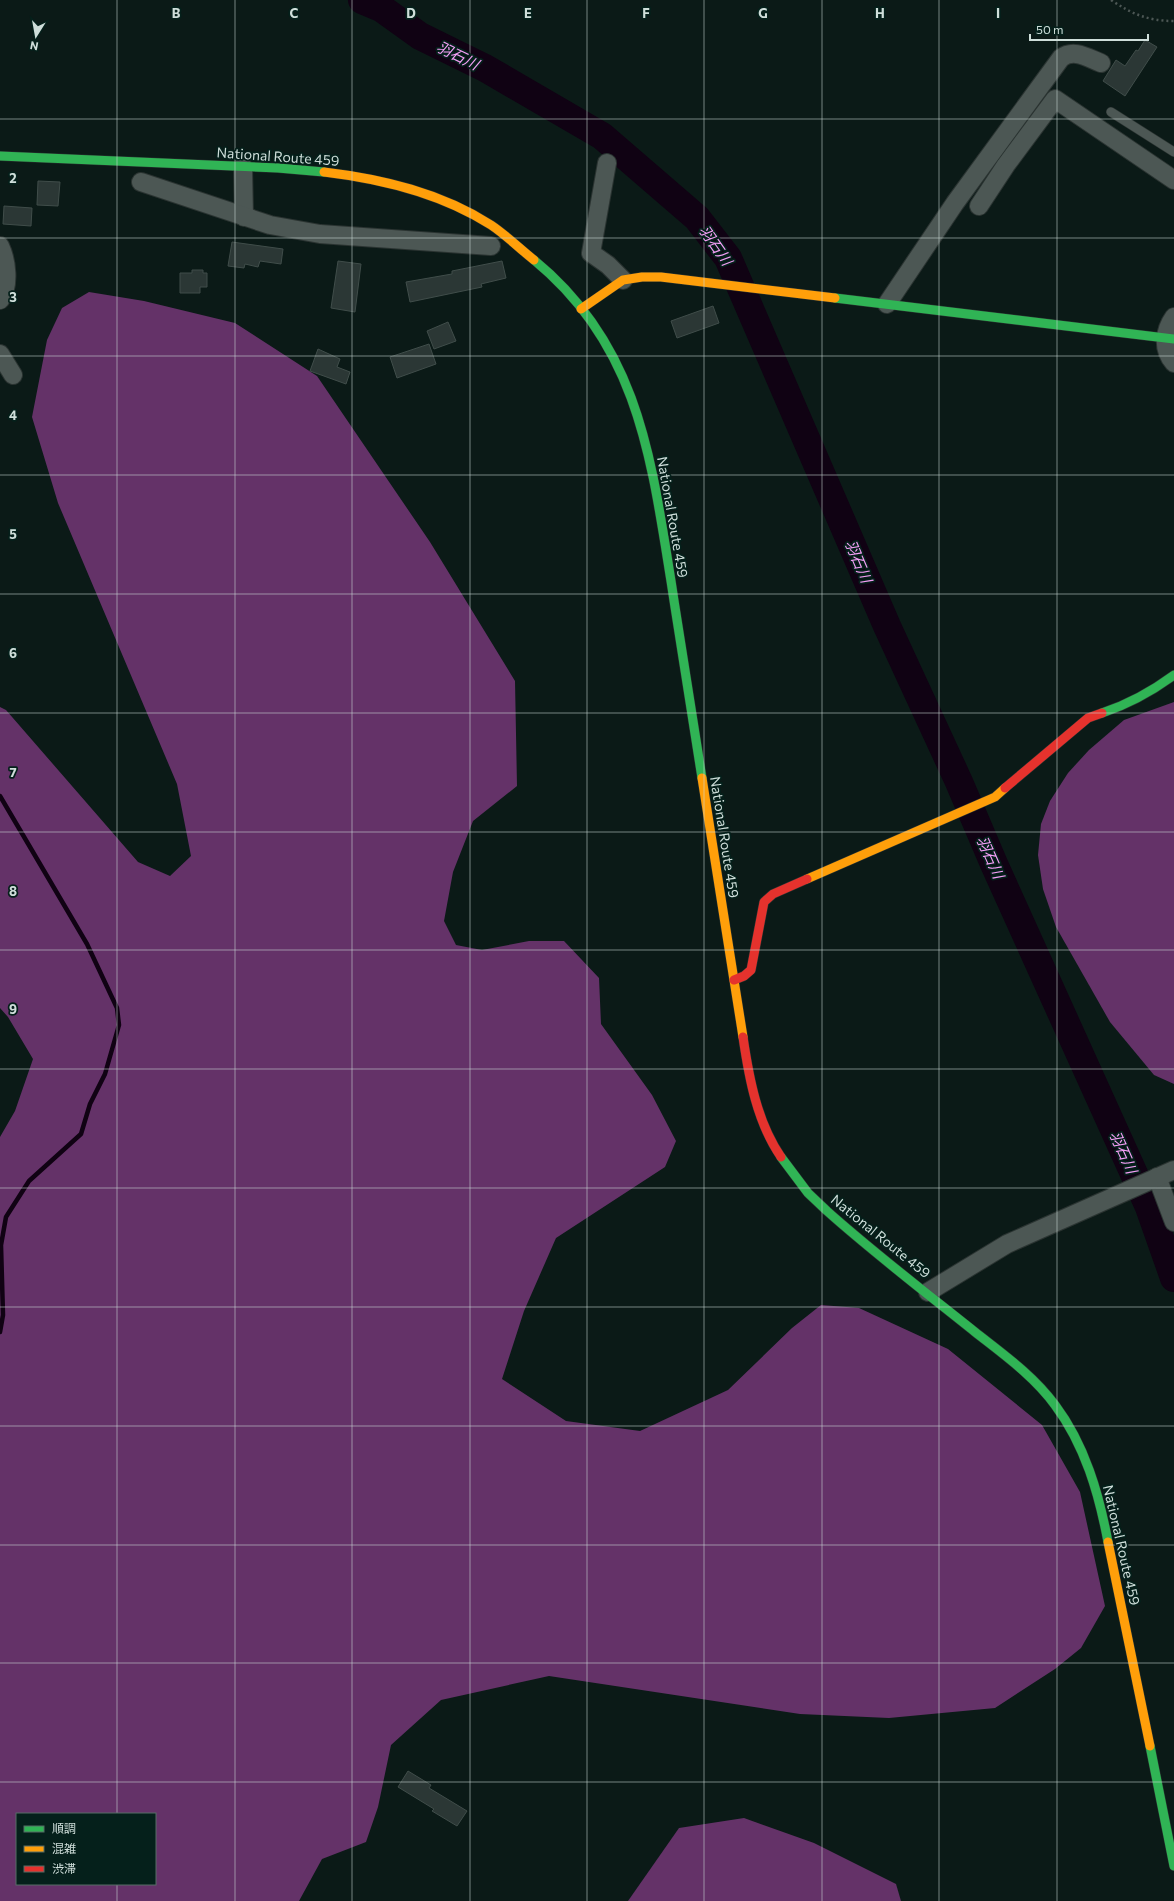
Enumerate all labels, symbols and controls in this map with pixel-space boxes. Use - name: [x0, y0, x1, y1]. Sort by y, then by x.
- text: B: [172, 5, 181, 21]
- text: C: [290, 5, 299, 21]
- text: D: [406, 5, 416, 21]
- text: E: [524, 5, 532, 21]
- text: F: [642, 5, 650, 21]
- text: G: [758, 5, 768, 21]
- text: H: [875, 5, 885, 21]
- text: I: [996, 5, 1000, 21]
- north arrow: [16, 16, 56, 56]
- scale bar: [1030, 16, 1148, 42]
- text: 50 m: [1036, 22, 1064, 36]
- water label: 羽石川: [434, 37, 484, 74]
- text: N: [29, 39, 39, 53]
- street label: National Route 459: [216, 143, 340, 169]
- text: 2: [9, 170, 17, 186]
- water label: 羽石川: [696, 221, 737, 270]
- text: 3: [9, 289, 17, 305]
- text: 4: [9, 407, 17, 423]
- street label: National Route 459: [654, 455, 692, 579]
- text: 5: [9, 526, 17, 542]
- water label: 羽石川: [842, 537, 877, 587]
- text: 6: [9, 645, 17, 661]
- text: 7: [9, 764, 17, 780]
- street label: National Route 459: [707, 775, 743, 899]
- water label: 羽石川: [974, 833, 1009, 883]
- text: 8: [9, 883, 17, 899]
- text: 9: [9, 1001, 17, 1017]
- water label: 羽石川: [1107, 1128, 1142, 1178]
- street label: National Route 459: [828, 1191, 934, 1281]
- street label: National Route 459: [1100, 1483, 1144, 1607]
- legend: [16, 1813, 156, 1885]
- text: 順調: [52, 1821, 76, 1835]
- text: 混雑: [52, 1841, 76, 1855]
- text: 渋滞: [52, 1861, 76, 1875]

